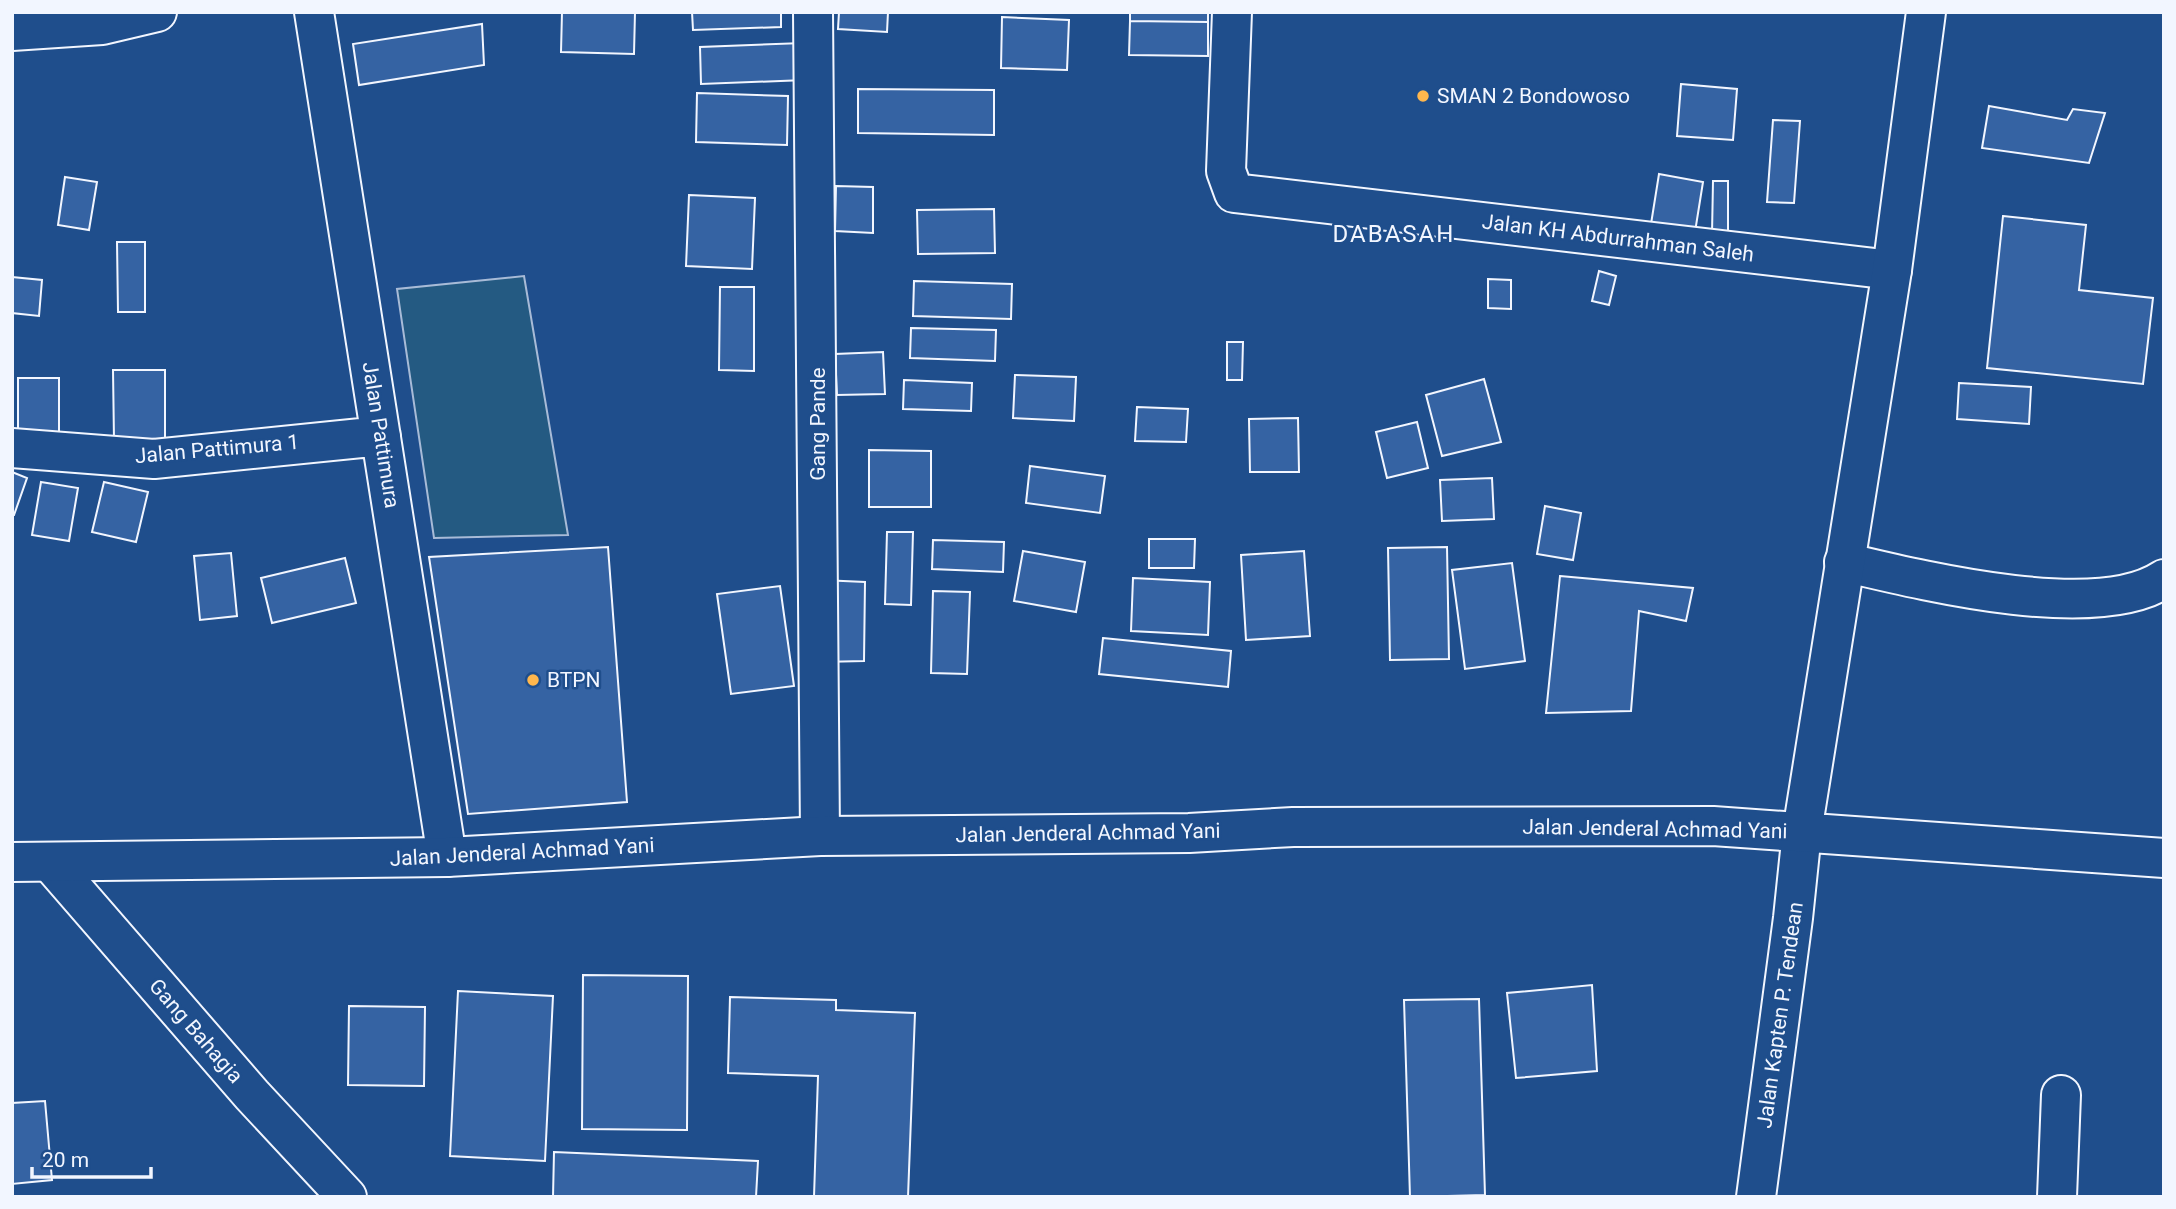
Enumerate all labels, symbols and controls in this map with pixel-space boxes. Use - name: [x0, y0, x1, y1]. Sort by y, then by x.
- place label: SMAN 2 Bondowoso: [1437, 84, 1630, 108]
- marker: SMAN 2 Bondowoso: [1415, 88, 1431, 104]
- street label: Jalan KH Abdurrahman Saleh: [1481, 209, 1755, 267]
- district label: DABASAH: [1333, 220, 1455, 248]
- street label: Jalan Pattimura: [358, 360, 404, 510]
- street label: Gang Pande: [806, 367, 830, 481]
- street label: Jalan Pattimura 1: [134, 430, 300, 468]
- place label: BTPN: [547, 668, 601, 692]
- marker: BTPN: [525, 672, 541, 688]
- street label: Jalan Jenderal Achmad Yani: [1522, 815, 1788, 843]
- street label: Jalan Jenderal Achmad Yani: [955, 819, 1221, 847]
- street label: Jalan Jenderal Achmad Yani: [389, 833, 655, 871]
- street label: Jalan Kapten P. Tendean: [1752, 900, 1808, 1130]
- street label: Gang Bahagia: [144, 974, 248, 1088]
- scale bar: [32, 1136, 150, 1180]
- text: 20 m: [42, 1148, 89, 1172]

